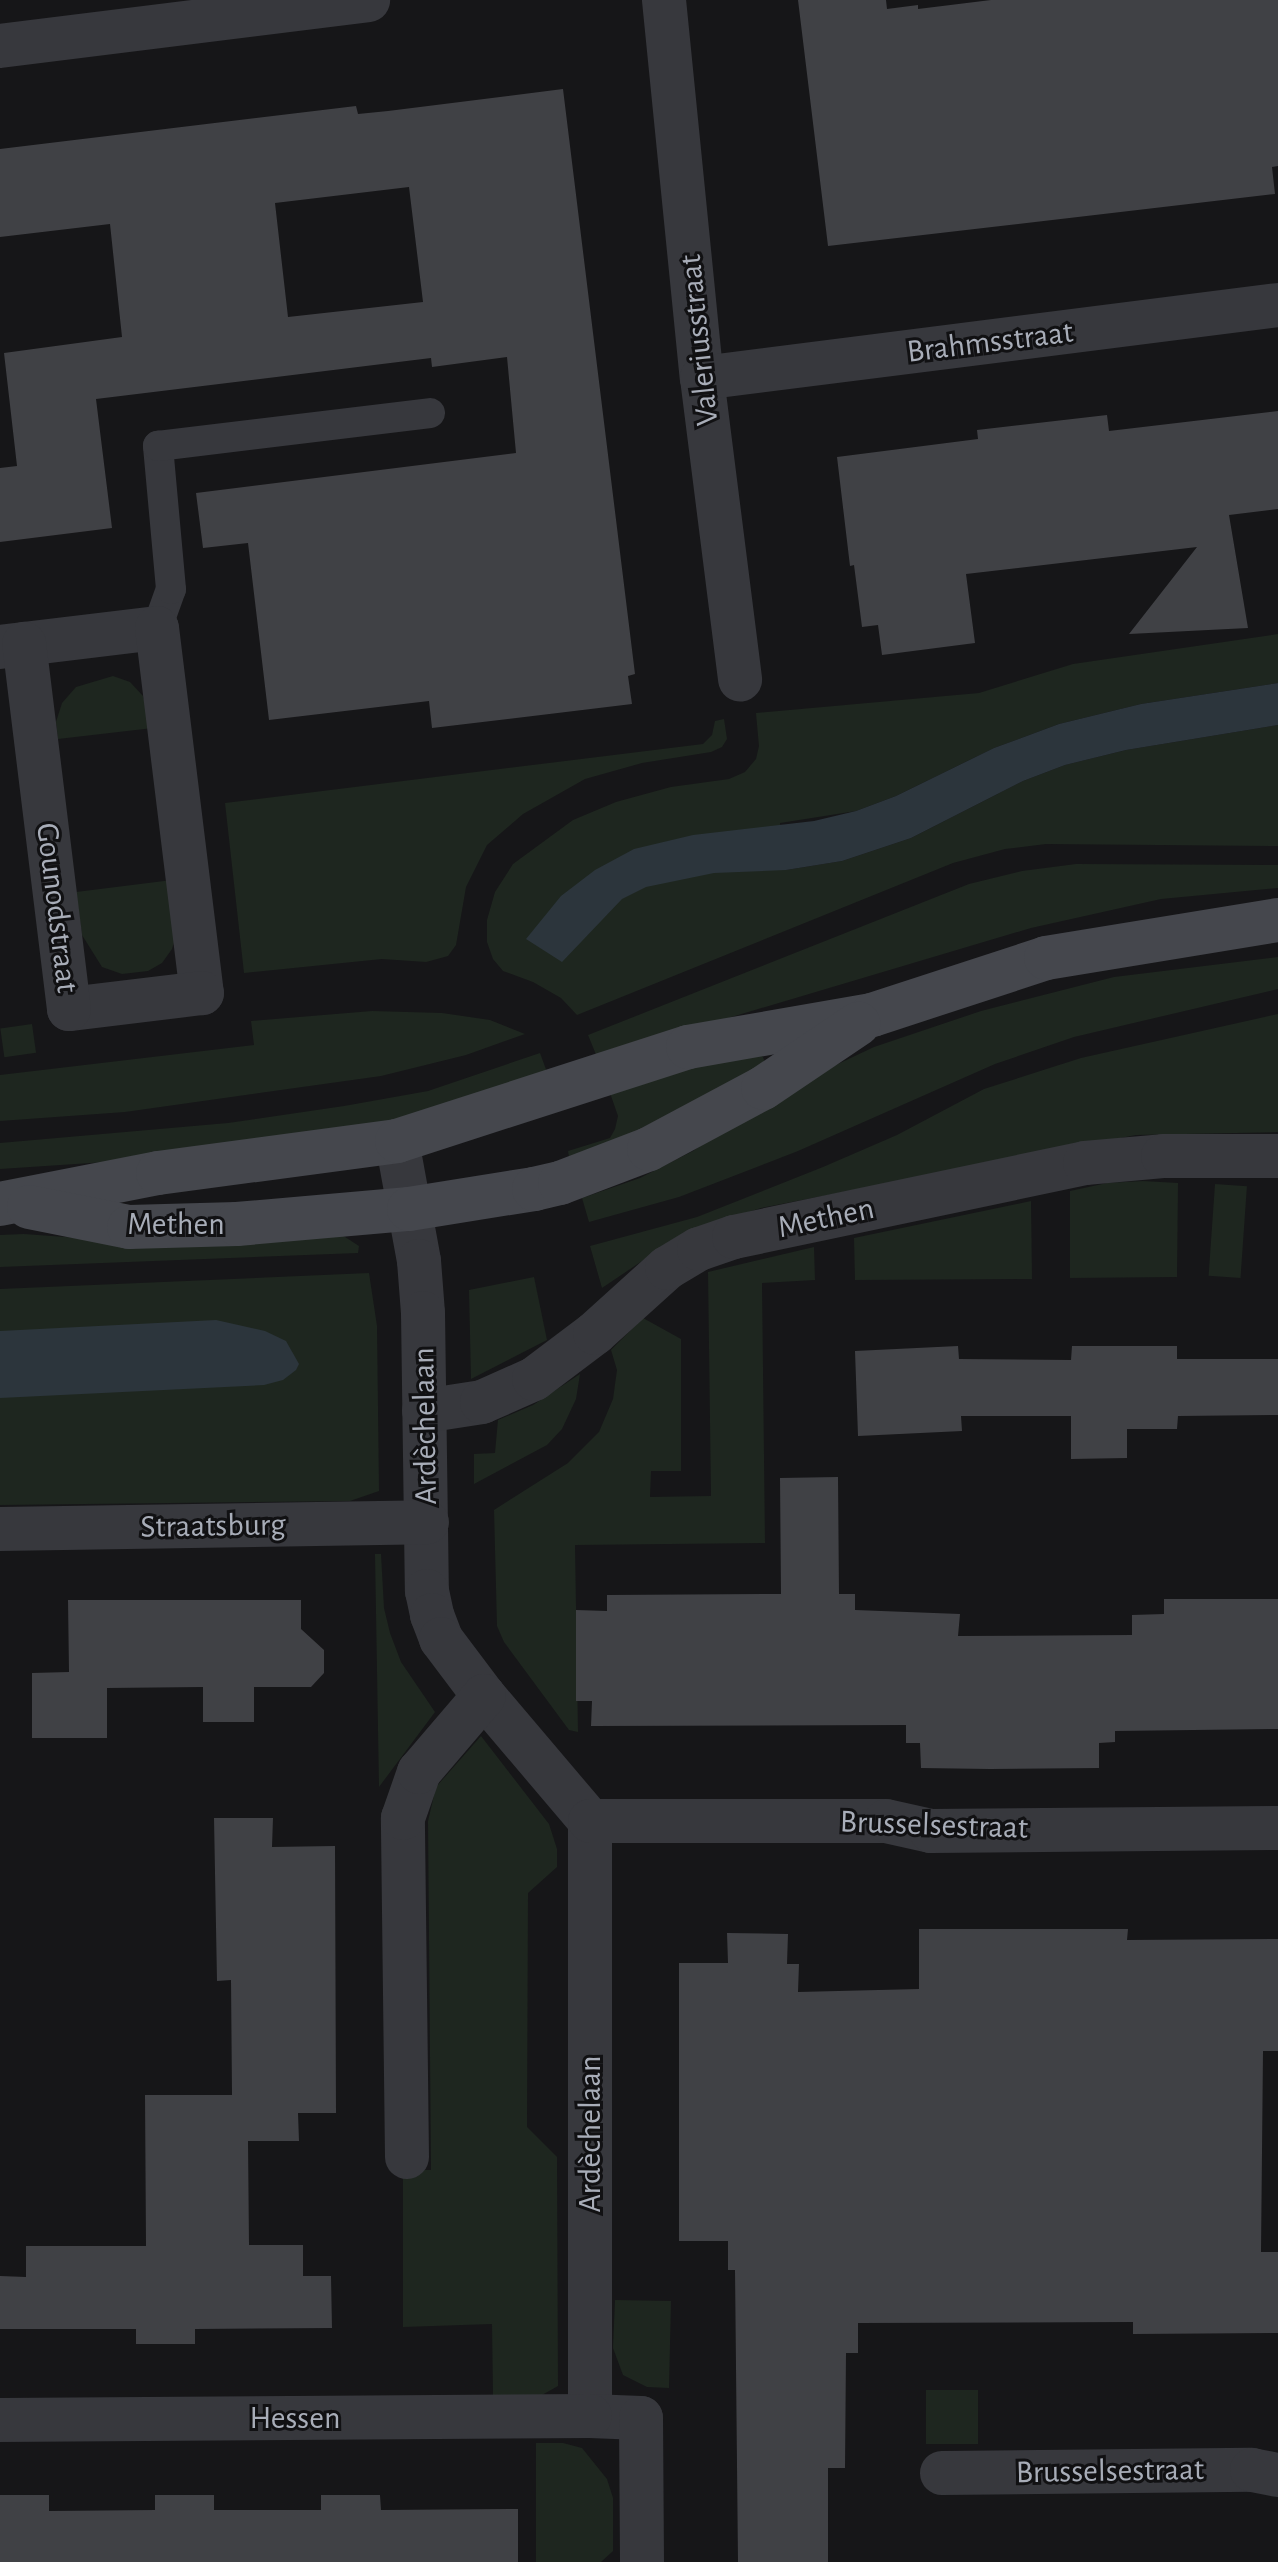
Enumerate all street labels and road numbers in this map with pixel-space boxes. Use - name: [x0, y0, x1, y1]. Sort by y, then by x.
- street label: Valeriusstraat: [671, 253, 727, 427]
- street label: Brahmsstraat: [905, 313, 1075, 371]
- street label: Gounodstraat: [28, 821, 86, 995]
- street label: Methen: [774, 1189, 878, 1247]
- street label: Methen: [127, 1205, 225, 1243]
- street label: Ardèchelaan: [404, 1347, 446, 1505]
- street label: Straatsburg: [140, 1506, 286, 1546]
- street label: Brusselsestraat: [839, 1803, 1029, 1847]
- street label: Ardèchelaan: [571, 2055, 609, 2213]
- street label: Hessen: [250, 2399, 340, 2437]
- street label: Brusselsestraat: [1016, 2450, 1204, 2492]

